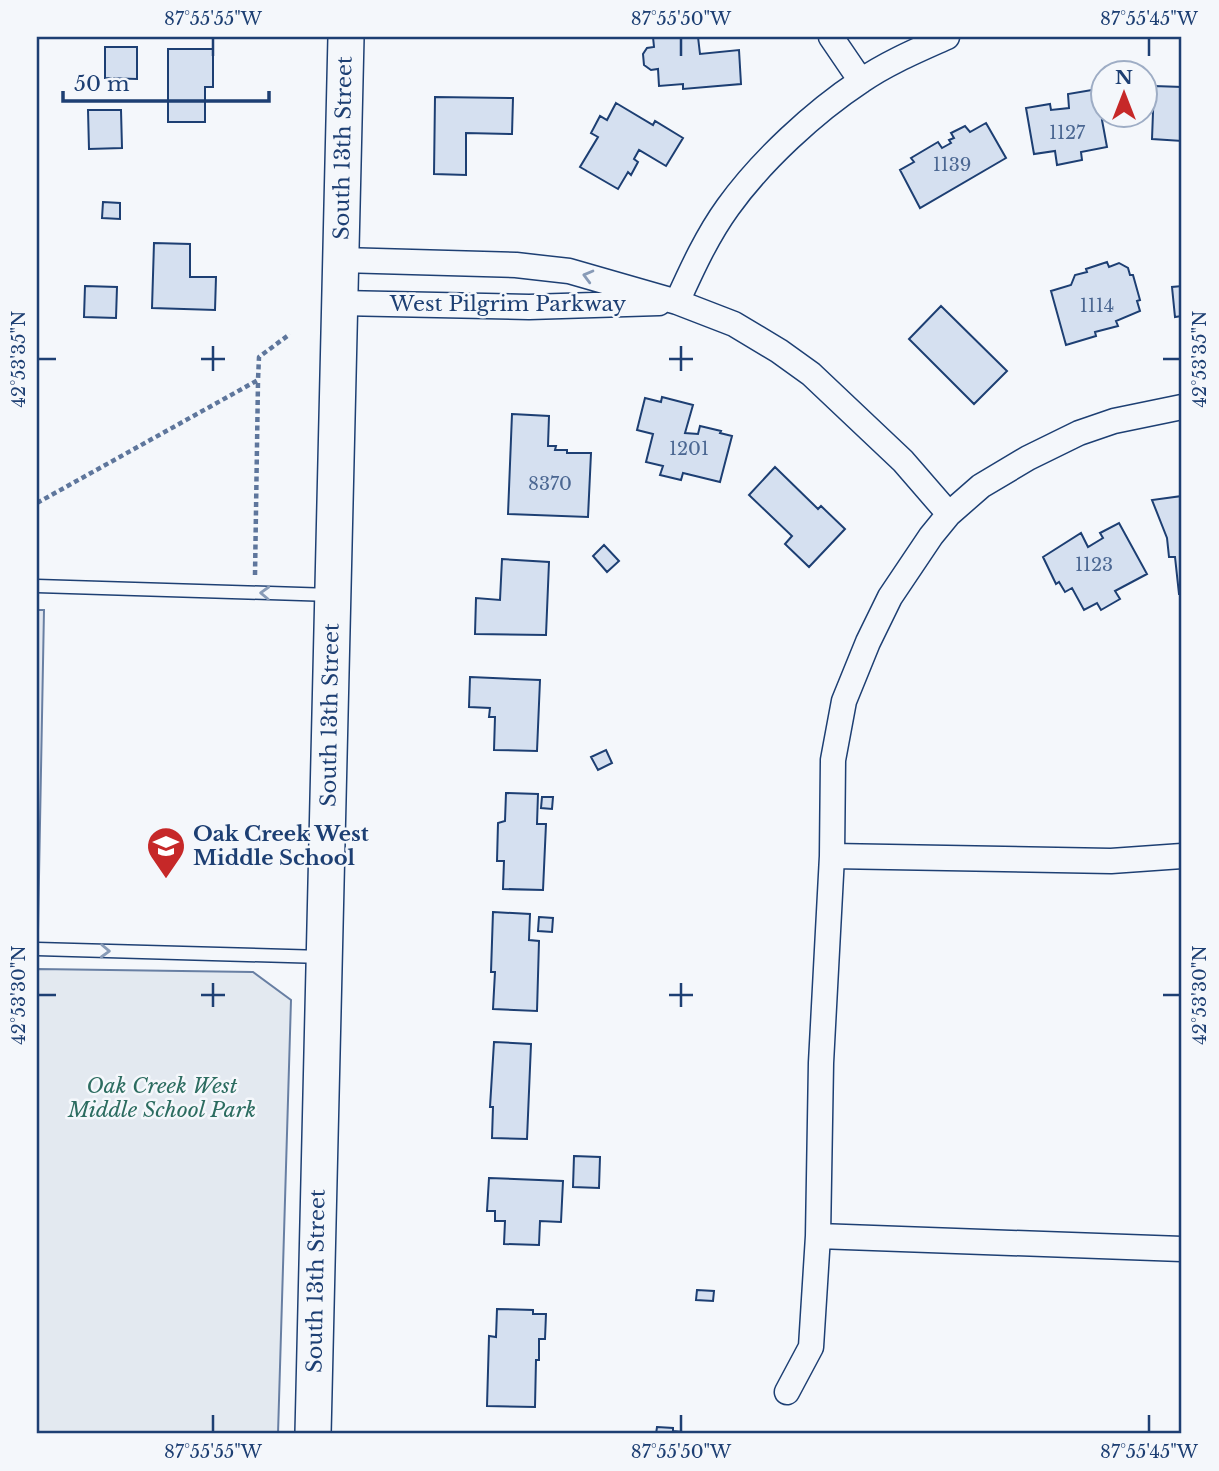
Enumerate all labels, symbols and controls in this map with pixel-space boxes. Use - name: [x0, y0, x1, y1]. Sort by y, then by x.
- text: 87°55'55"W: [164, 8, 263, 30]
- text: 87°55'50"W: [631, 8, 732, 30]
- text: 87°55'45"W: [1100, 8, 1199, 30]
- street label: South 13th Street: [328, 56, 358, 240]
- scale bar: [63, 60, 270, 104]
- north arrow: [1090, 60, 1160, 130]
- text: N: [1115, 66, 1133, 89]
- text: 50 m: [74, 71, 130, 97]
- house number: 1127: [1049, 122, 1086, 144]
- house number: 1139: [933, 154, 971, 176]
- one-way arrow: [582, 270, 594, 285]
- street label: West Pilgrim Parkway: [389, 291, 627, 317]
- house number: 1114: [1080, 295, 1114, 317]
- text: 42°53'35"N: [8, 311, 30, 407]
- text: 42°53'35"N: [1189, 311, 1211, 407]
- house number: 1201: [669, 438, 709, 460]
- house number: 8370: [528, 473, 572, 495]
- house number: 1123: [1075, 554, 1113, 576]
- one-way arrow: [259, 585, 270, 600]
- street label: South 13th Street: [315, 623, 345, 807]
- place label: Oak Creek West Middle School: [193, 821, 369, 871]
- school or university icon: Oak Creek West Middle School: [145, 825, 187, 880]
- one-way arrow: [100, 943, 111, 958]
- text: 42°53'30"N: [8, 945, 30, 1045]
- text: 42°53'30"N: [1189, 945, 1211, 1045]
- park label: Oak Creek West Middle School Park: [67, 1073, 256, 1123]
- street label: South 13th Street: [301, 1189, 331, 1373]
- text: 87°55'55"W: [164, 1441, 263, 1463]
- text: 87°55'50"W: [631, 1441, 732, 1463]
- text: 87°55'45"W: [1100, 1441, 1199, 1463]

